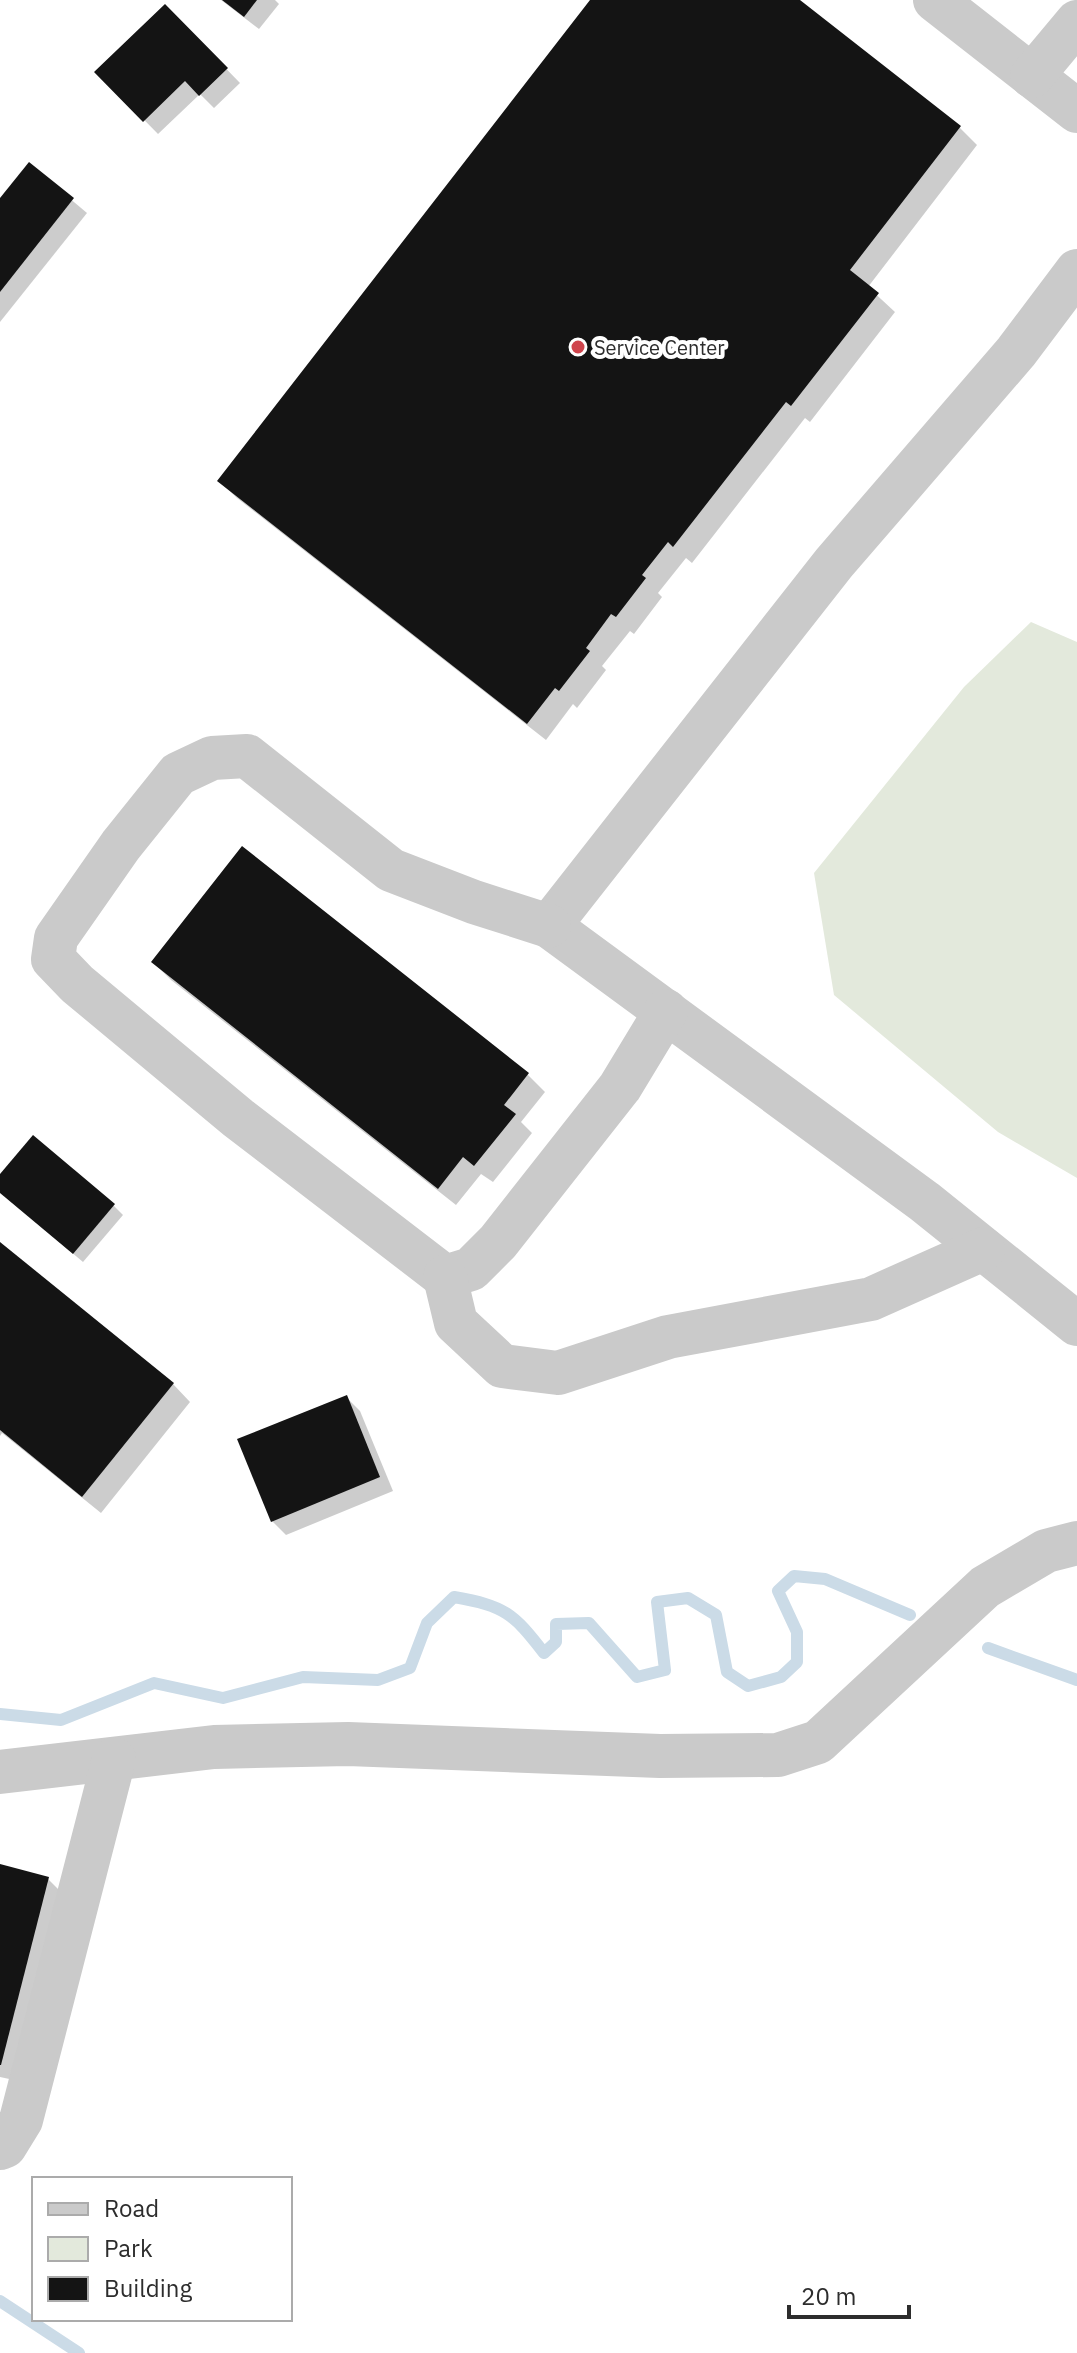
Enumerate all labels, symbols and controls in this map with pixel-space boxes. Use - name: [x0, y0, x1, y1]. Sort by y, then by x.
- place label: Service Center: [594, 334, 725, 361]
- marker: Service Center: [569, 338, 587, 356]
- legend: [32, 2177, 292, 2321]
- text: Road: [104, 2192, 159, 2224]
- text: Park: [104, 2232, 153, 2264]
- scale bar: [789, 2269, 909, 2319]
- text: Building: [104, 2272, 192, 2304]
- text: 20 m: [801, 2280, 856, 2312]

